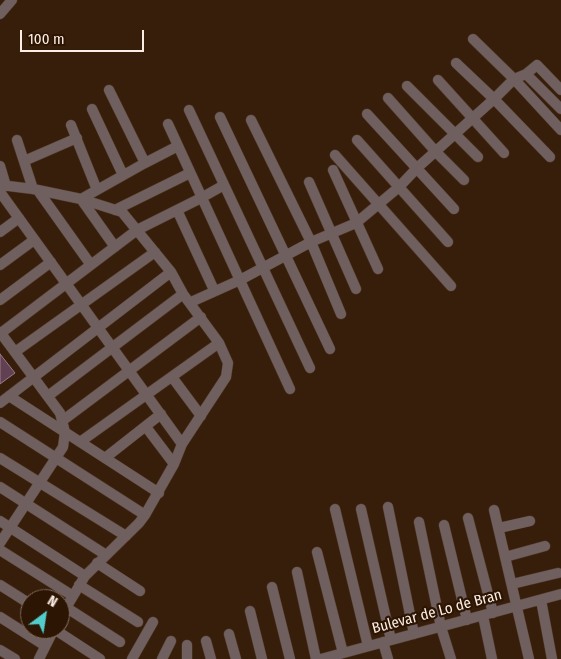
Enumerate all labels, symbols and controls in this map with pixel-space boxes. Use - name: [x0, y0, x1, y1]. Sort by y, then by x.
- scale bar: [22, 20, 146, 52]
- text: 100 m: [28, 30, 65, 48]
- street label: Bulevar de Lo de Bran: [370, 586, 504, 638]
- north arrow: [20, 589, 70, 639]
- text: N: [44, 592, 60, 611]

